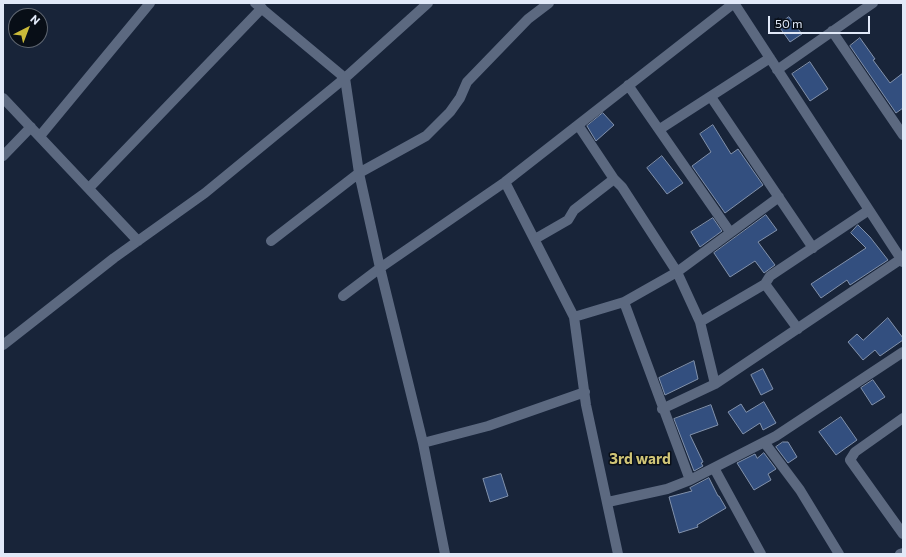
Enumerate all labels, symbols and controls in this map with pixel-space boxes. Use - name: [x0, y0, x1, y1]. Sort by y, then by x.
- north arrow: [8, 8, 48, 48]
- scale bar: [770, 8, 872, 34]
- text: N: [28, 12, 43, 27]
- text: 50 m: [775, 16, 803, 30]
- district label: 3rd ward: [609, 450, 671, 468]

